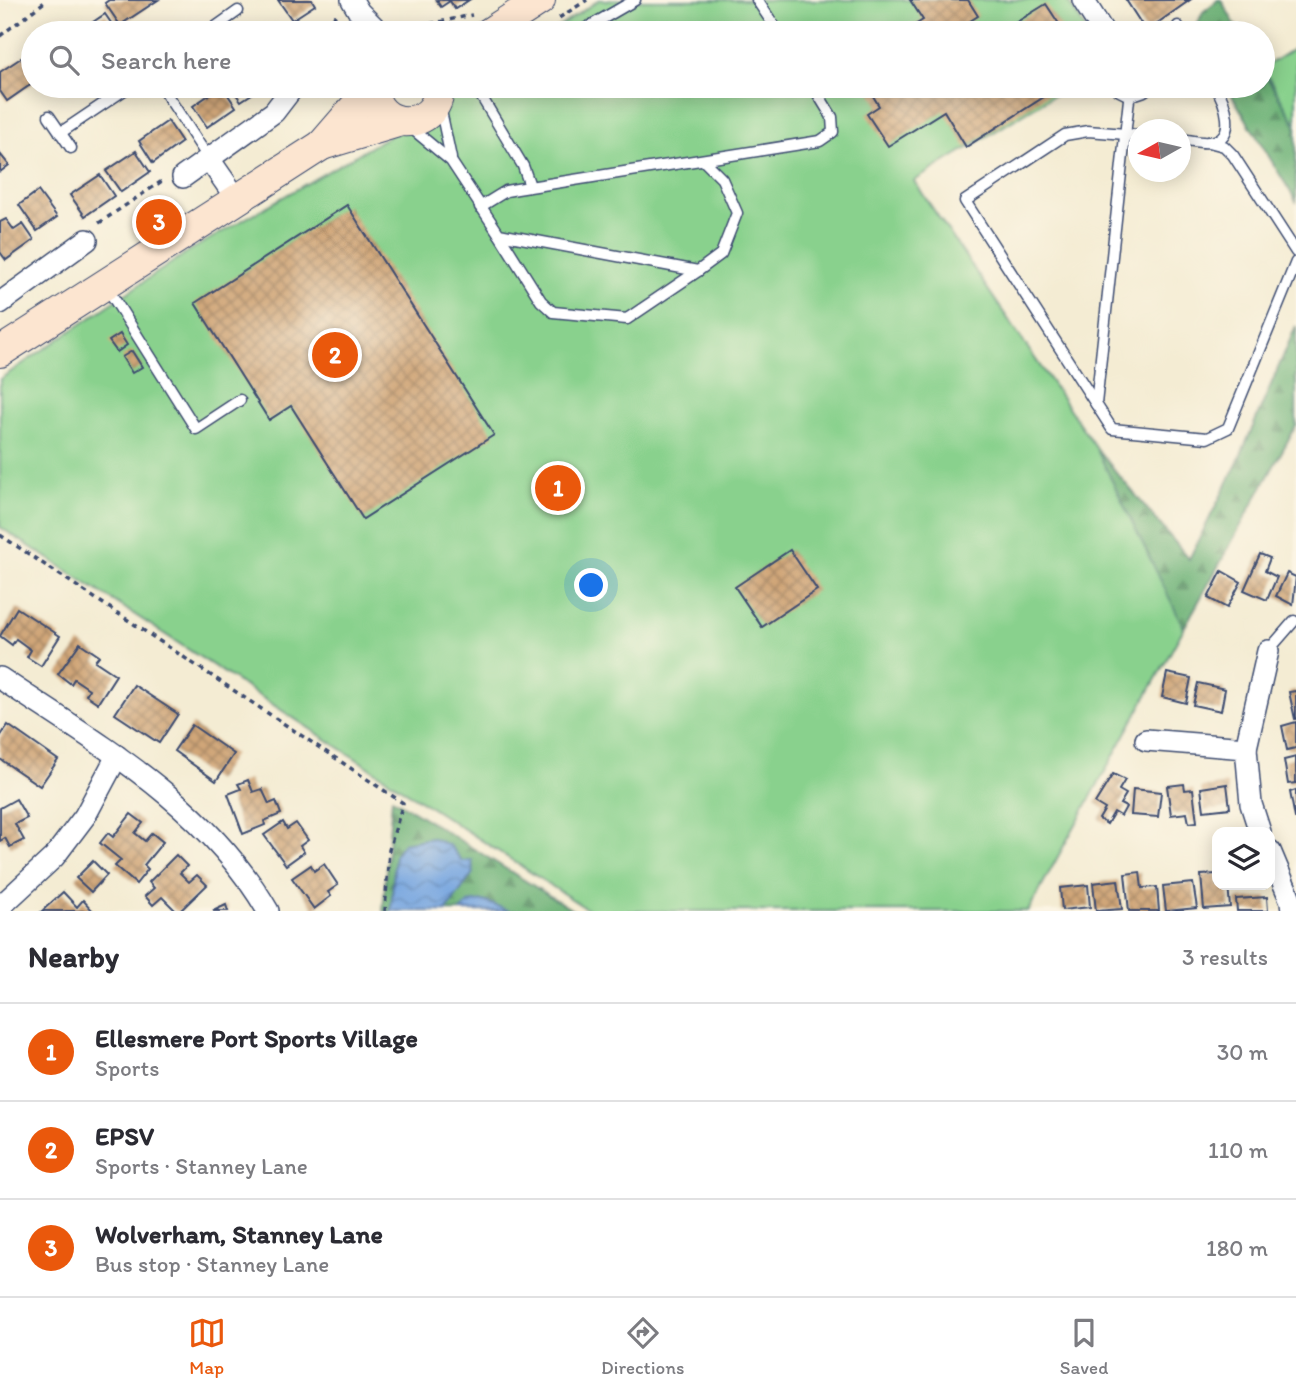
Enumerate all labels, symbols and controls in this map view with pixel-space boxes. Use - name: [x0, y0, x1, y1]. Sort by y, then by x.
- search box: [21, 21, 1275, 98]
- icon: search: [45, 41, 83, 79]
- text: Search here: [101, 44, 231, 76]
- north arrow: [1128, 119, 1191, 182]
- pin: 3: [136, 196, 182, 248]
- pin: 2: [312, 329, 358, 381]
- pin: 1: [535, 462, 581, 514]
- your location: [574, 568, 608, 602]
- map controls: [1212, 827, 1275, 890]
- button: layers: [1212, 827, 1275, 890]
- text: Nearby: [28, 938, 119, 975]
- text: 3 results: [1182, 943, 1268, 971]
- text: Ellesmere Port Sports Village: [95, 1022, 418, 1054]
- text: 1: [46, 1038, 56, 1066]
- text: 30 m: [1217, 1038, 1268, 1066]
- text: Sports: [95, 1054, 159, 1082]
- text: EPSV: [95, 1120, 154, 1152]
- text: 2: [45, 1136, 57, 1164]
- text: 110 m: [1208, 1136, 1268, 1164]
- text: Sports · Stanney Lane: [95, 1152, 308, 1180]
- text: Wolverham, Stanney Lane: [95, 1218, 383, 1250]
- text: 3: [45, 1234, 57, 1262]
- text: 180 m: [1206, 1234, 1268, 1262]
- text: Bus stop · Stanney Lane: [95, 1250, 329, 1278]
- tab: Map: [188, 1314, 226, 1379]
- tab: Directions: [601, 1314, 685, 1379]
- tab: Saved: [1060, 1314, 1108, 1379]

